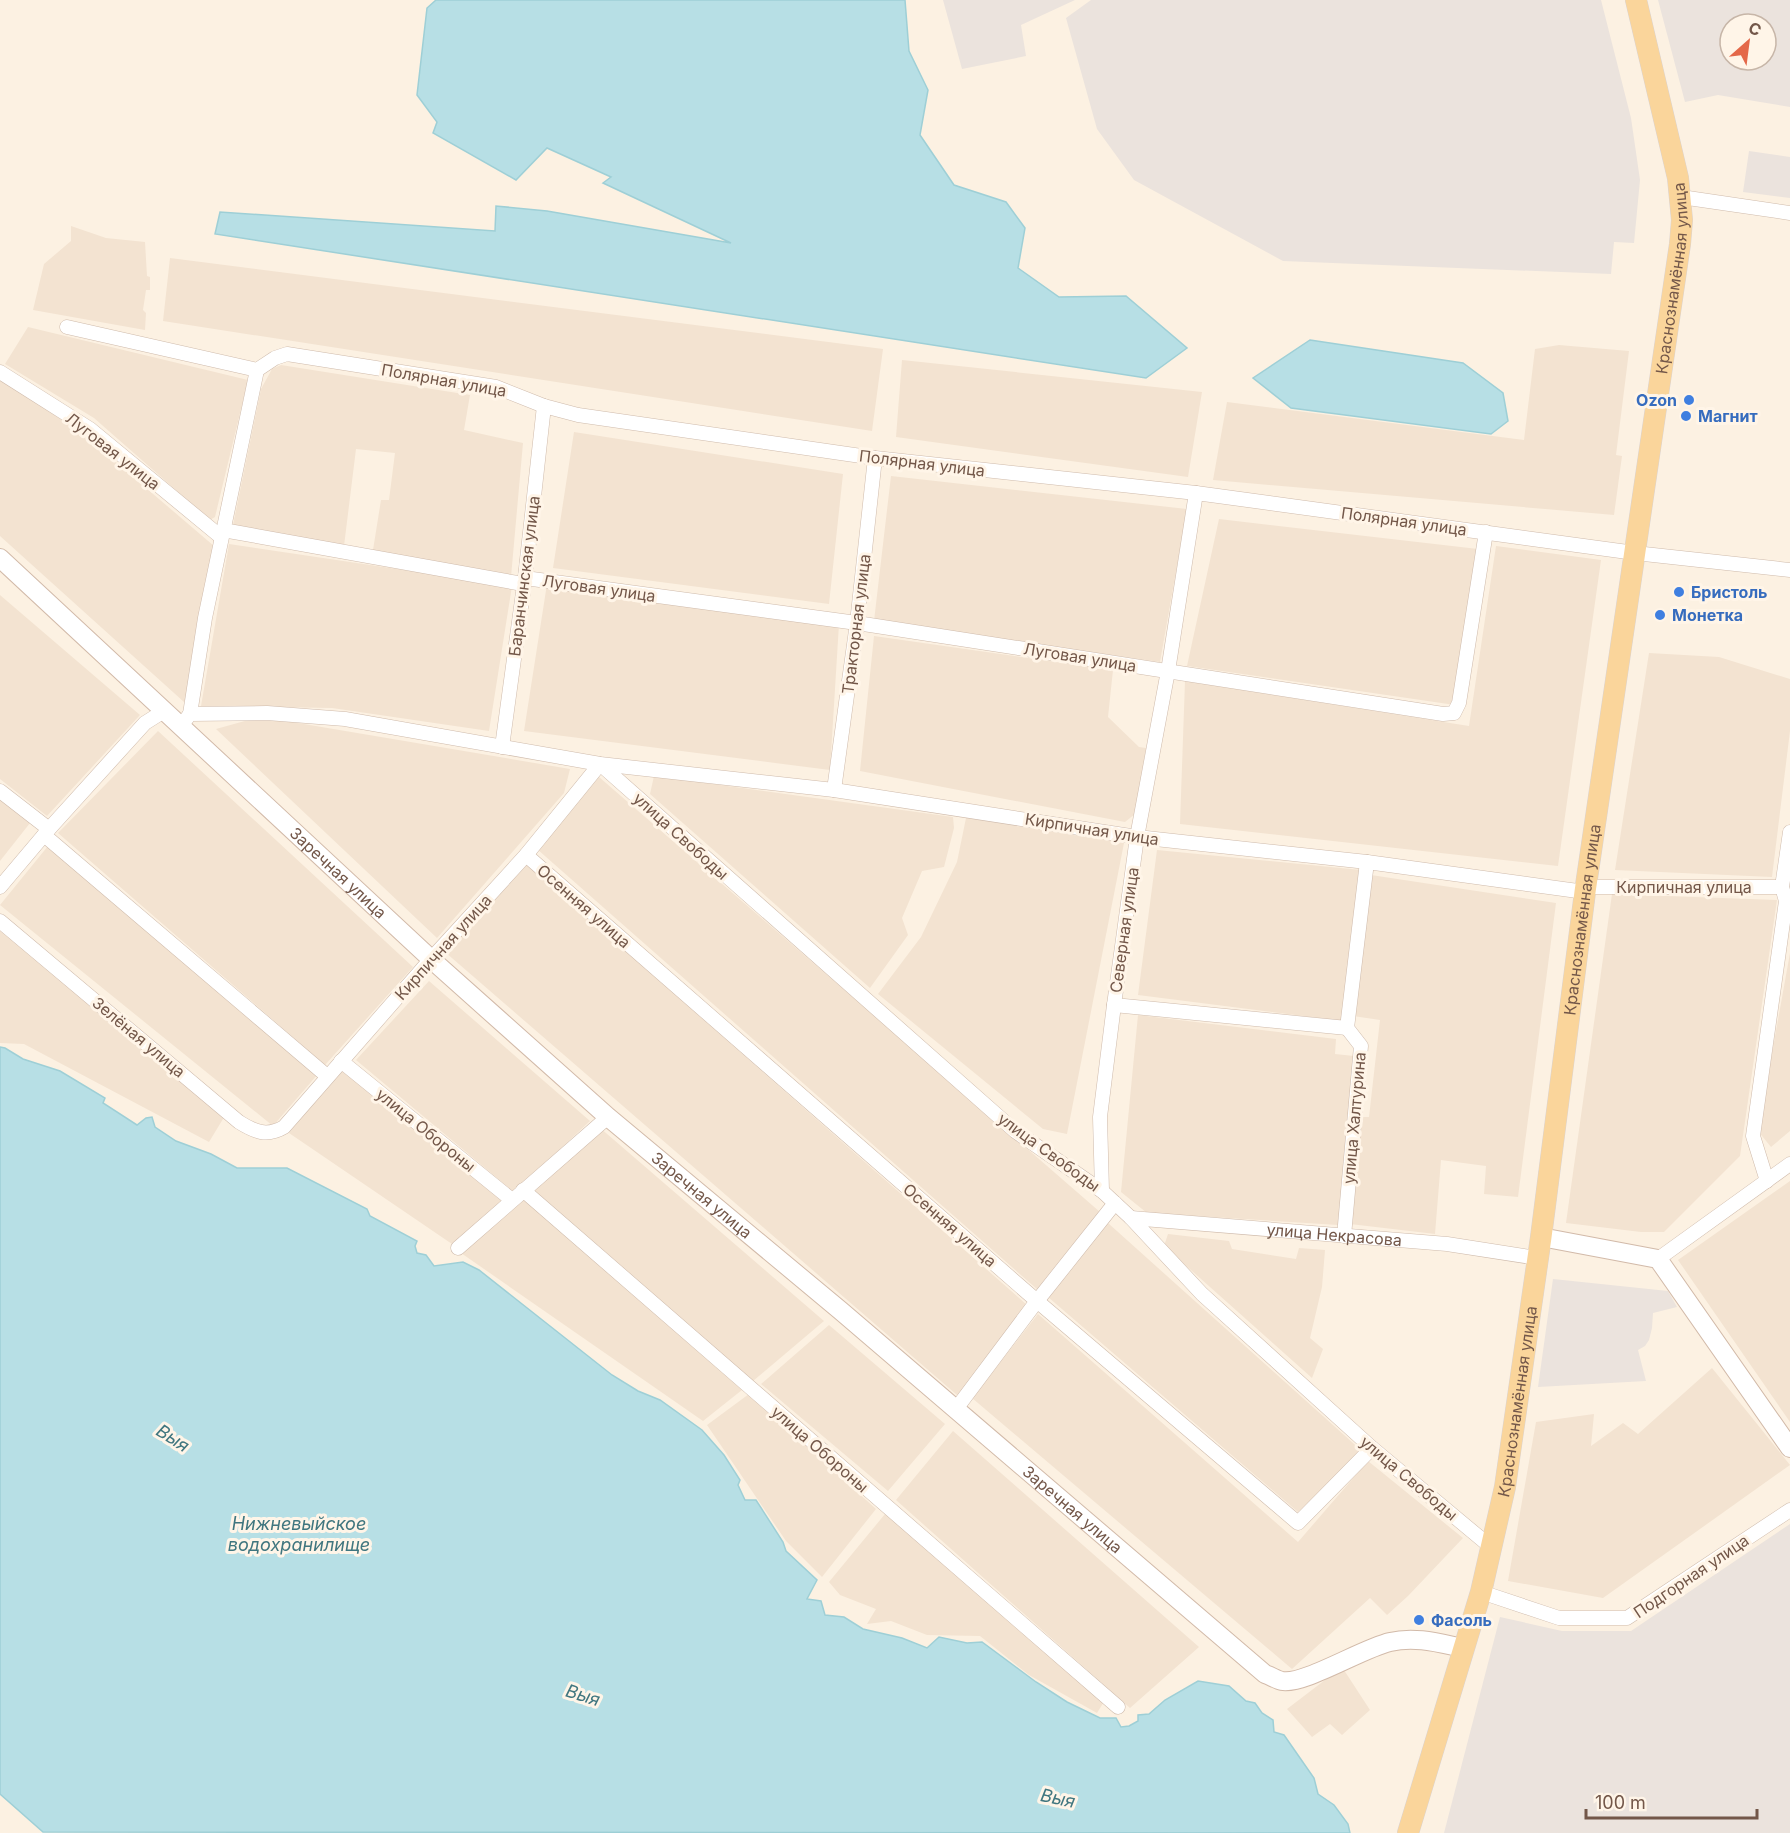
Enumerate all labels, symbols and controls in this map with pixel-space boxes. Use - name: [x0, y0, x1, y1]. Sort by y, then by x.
- north arrow: [1718, 12, 1778, 72]
- text: С: [1745, 17, 1765, 40]
- street label: Краснознамённая улица: [1651, 182, 1692, 375]
- street label: Полярная улица: [380, 359, 508, 401]
- place label: Ozon: [1636, 390, 1677, 410]
- marker: Ozon: [1682, 393, 1696, 407]
- place label: Магнит: [1698, 406, 1758, 426]
- street label: Луговая улица: [62, 408, 164, 494]
- marker: Магнит: [1679, 409, 1693, 423]
- street label: Полярная улица: [858, 445, 986, 481]
- street label: Баранчинская улица: [504, 495, 544, 657]
- street label: Полярная улица: [1340, 502, 1468, 540]
- street label: Тракторная улица: [837, 553, 875, 695]
- street label: Луговая улица: [541, 570, 657, 606]
- place label: Бристоль: [1691, 582, 1768, 602]
- marker: Бристоль: [1672, 585, 1686, 599]
- place label: Монетка: [1672, 605, 1743, 625]
- marker: Монетка: [1653, 608, 1667, 622]
- street label: Луговая улица: [1022, 638, 1138, 676]
- street label: улица Свободы: [629, 788, 733, 884]
- street label: Кирпичная улица: [1024, 809, 1160, 849]
- street label: Заречная улица: [286, 823, 391, 922]
- street label: Краснознамённая улица: [1559, 823, 1605, 1017]
- street label: Осенняя улица: [533, 860, 635, 952]
- street label: Северная улица: [1105, 866, 1143, 994]
- street label: Кирпичная улица: [1616, 877, 1752, 897]
- street label: Кирпичная улица: [390, 890, 496, 1004]
- street label: Зелёная улица: [89, 992, 189, 1082]
- street label: улица Халтурина: [1338, 1051, 1370, 1185]
- street label: улица Обороны: [372, 1084, 480, 1176]
- street label: улица Свободы: [994, 1108, 1104, 1196]
- street label: Заречная улица: [647, 1148, 756, 1243]
- street label: Осенняя улица: [899, 1179, 1001, 1271]
- street label: улица Некрасова: [1266, 1219, 1403, 1250]
- street label: Краснознамённая улица: [1493, 1305, 1541, 1499]
- street label: улица Обороны: [767, 1401, 873, 1497]
- water label: Выя: [153, 1420, 193, 1456]
- street label: улица Свободы: [1356, 1431, 1462, 1525]
- street label: Заречная улица: [1019, 1461, 1126, 1557]
- water label: Нижневыйское водохранилище: [228, 1513, 370, 1555]
- street label: Подгорная улица: [1629, 1530, 1753, 1622]
- place label: Фасоль: [1431, 1610, 1492, 1630]
- marker: Фасоль: [1412, 1613, 1426, 1627]
- water label: Выя: [563, 1680, 603, 1710]
- scale bar: [1586, 1782, 1757, 1820]
- water label: Выя: [1039, 1784, 1077, 1812]
- text: 100 m: [1595, 1792, 1646, 1813]

